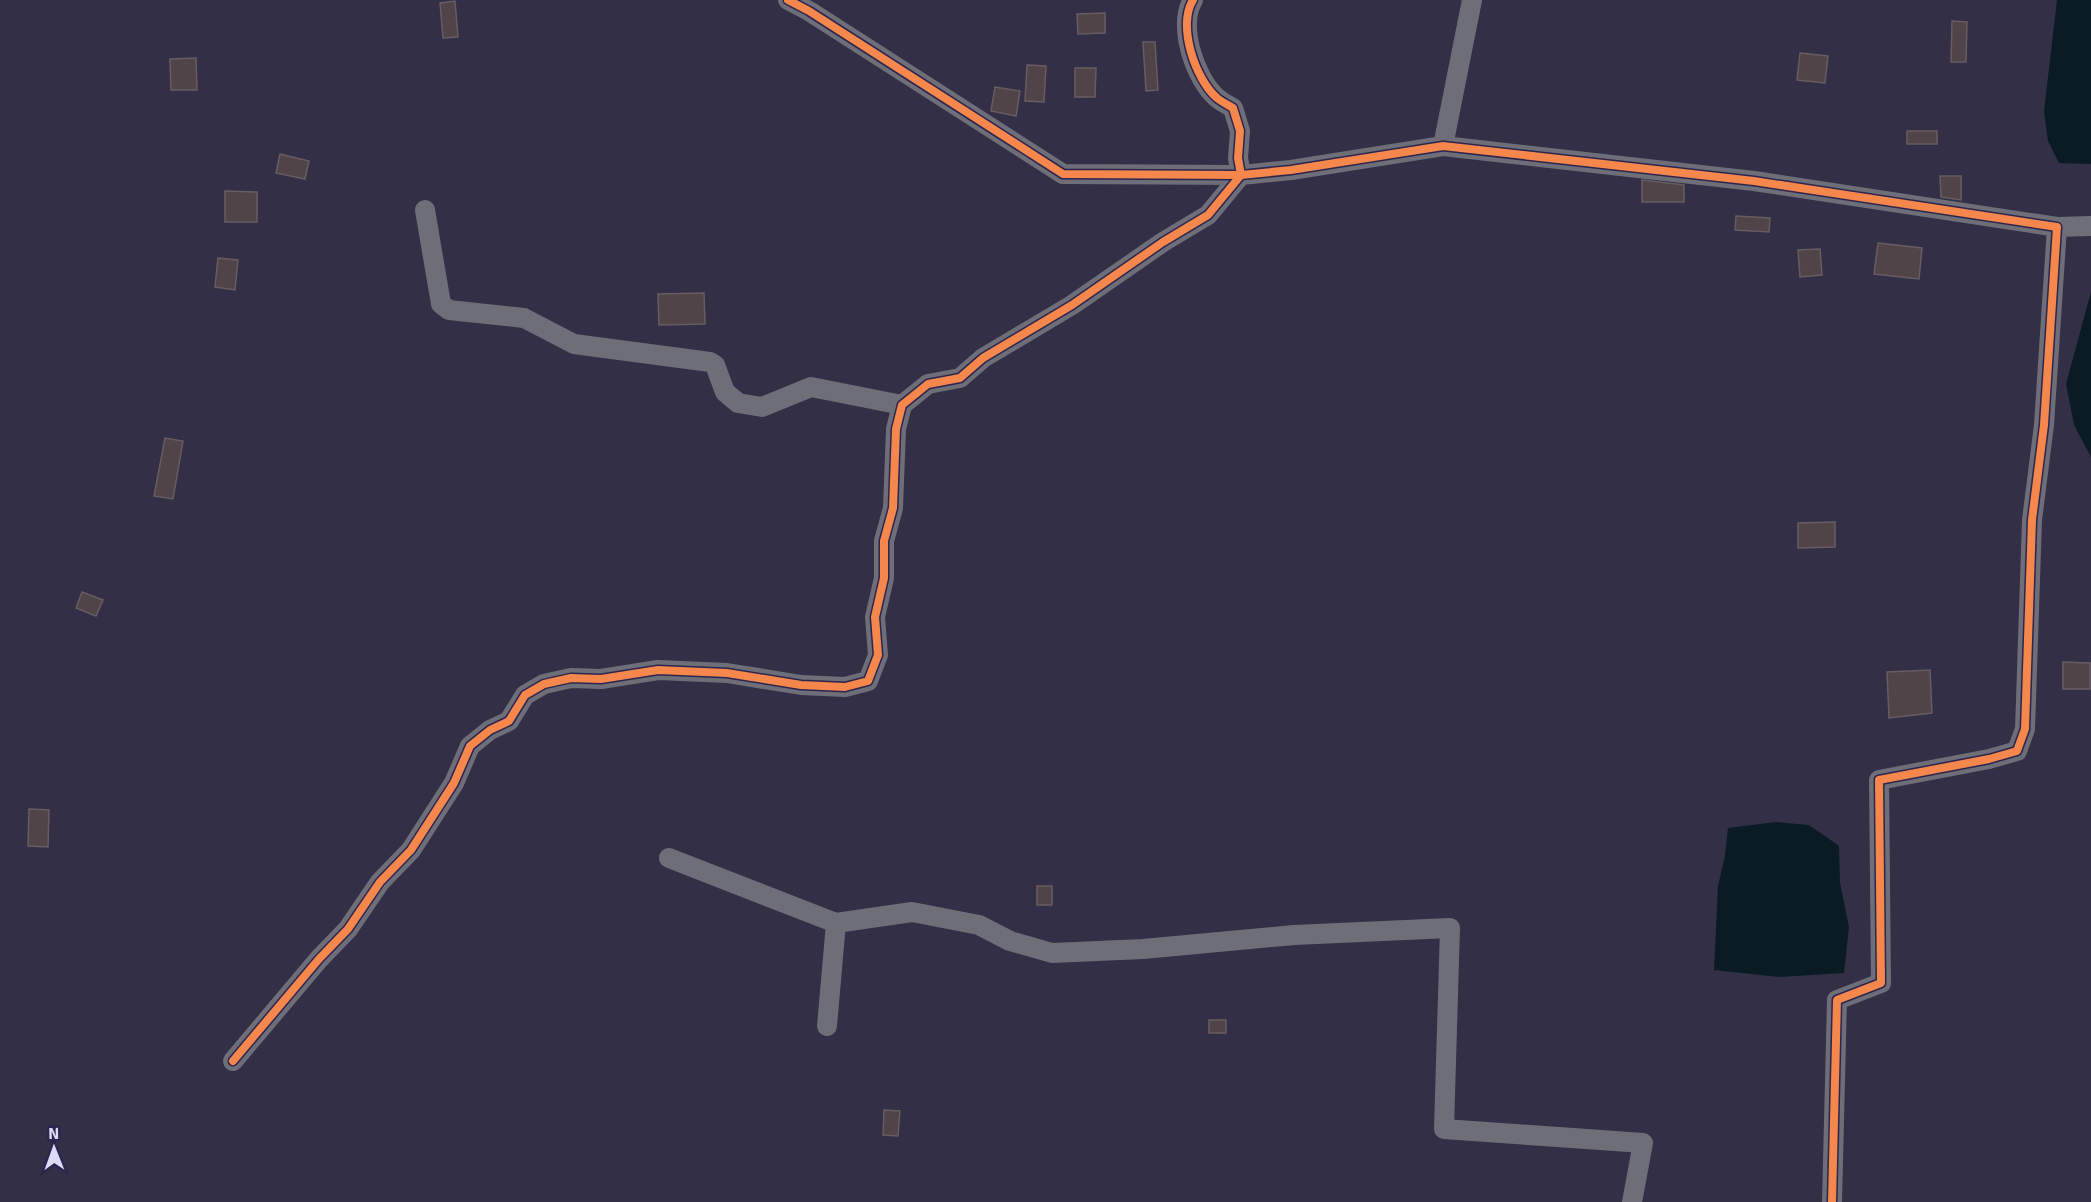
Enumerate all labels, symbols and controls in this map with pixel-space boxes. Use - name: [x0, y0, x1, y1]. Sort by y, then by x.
- north arrow: [24, 1118, 84, 1178]
- text: N: [48, 1124, 59, 1144]

